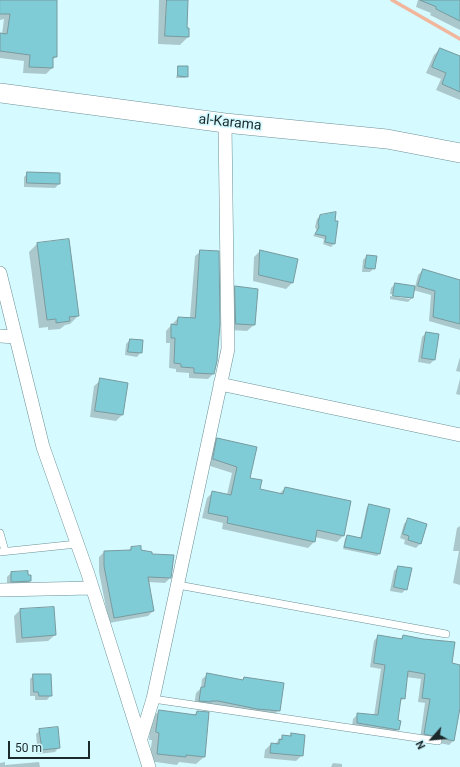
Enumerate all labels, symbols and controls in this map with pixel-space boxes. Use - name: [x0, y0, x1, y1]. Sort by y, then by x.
- street label: al-Karama: [198, 111, 262, 135]
- north arrow: [412, 719, 452, 759]
- scale bar: [10, 733, 92, 759]
- text: N: [413, 738, 428, 751]
- text: 50 m: [15, 741, 42, 755]

